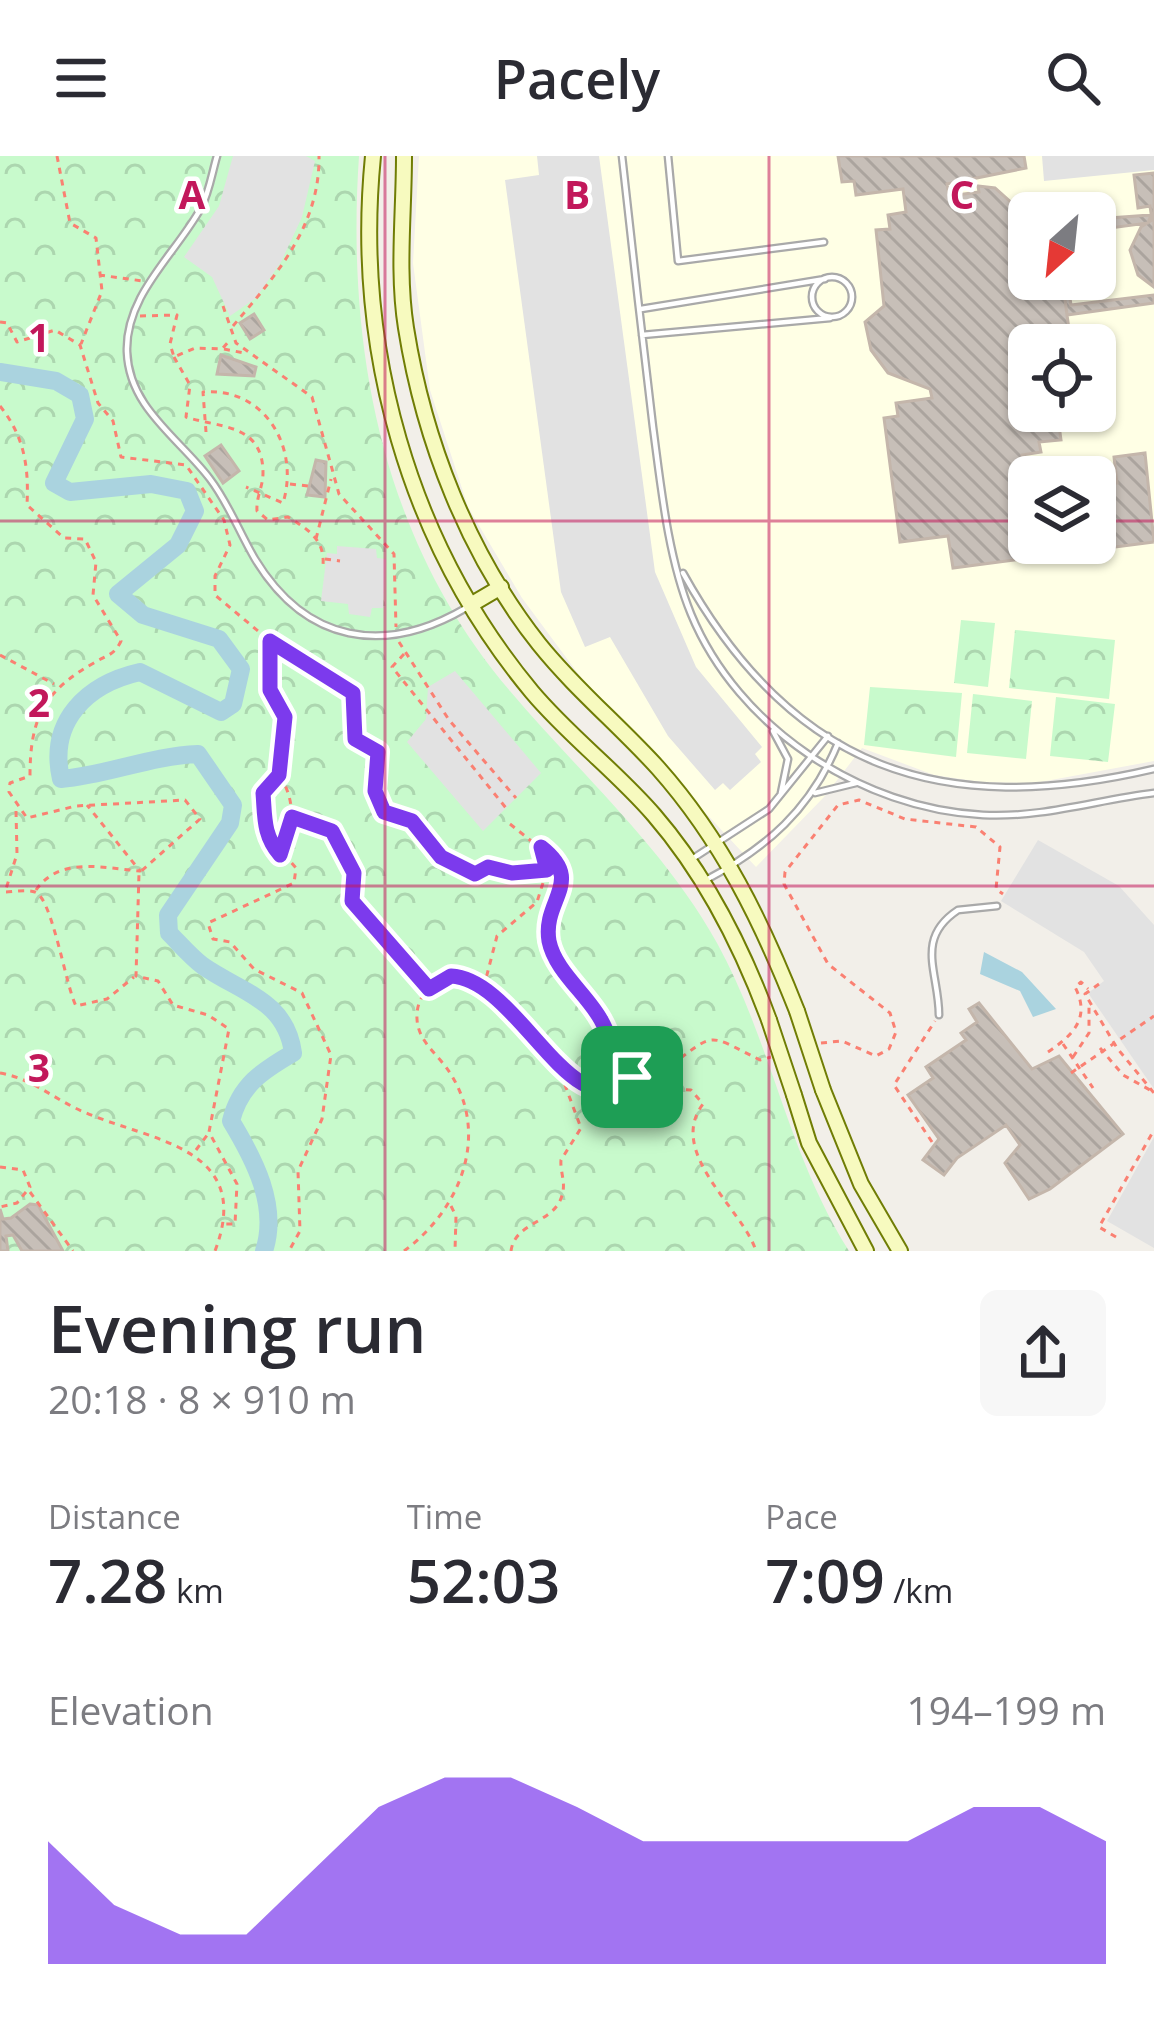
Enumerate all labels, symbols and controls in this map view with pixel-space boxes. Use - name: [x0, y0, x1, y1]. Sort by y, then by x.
- text: Pacely: [494, 41, 660, 115]
- icon: menu: [48, 45, 114, 111]
- icon: search: [1040, 45, 1106, 111]
- text: A: [179, 167, 206, 220]
- text: B: [564, 167, 590, 220]
- text: C: [950, 167, 974, 220]
- north arrow: [1008, 192, 1116, 300]
- map controls: [1008, 192, 1116, 564]
- text: 1: [28, 310, 50, 363]
- button: locate: [1008, 324, 1116, 432]
- button: layers: [1008, 456, 1116, 564]
- text: 2: [28, 675, 50, 728]
- pin: [581, 1026, 683, 1128]
- text: 3: [28, 1040, 50, 1093]
- icon: arrive: [599, 1044, 665, 1110]
- text: Evening run: [48, 1282, 426, 1372]
- button: share: [980, 1290, 1106, 1416]
- text: 20:18 · 8 × 910 m: [48, 1372, 356, 1425]
- text: Distance: [48, 1494, 181, 1539]
- text: Time: [407, 1494, 482, 1539]
- text: Pace: [765, 1494, 838, 1539]
- text: 7.28: [48, 1539, 167, 1621]
- text: 52:03: [407, 1539, 560, 1621]
- text: 7:09: [765, 1539, 885, 1621]
- text: km: [167, 1568, 224, 1613]
- text: /km: [885, 1568, 953, 1613]
- text: Elevation: [48, 1683, 214, 1736]
- text: 194–199 m: [906, 1683, 1106, 1736]

